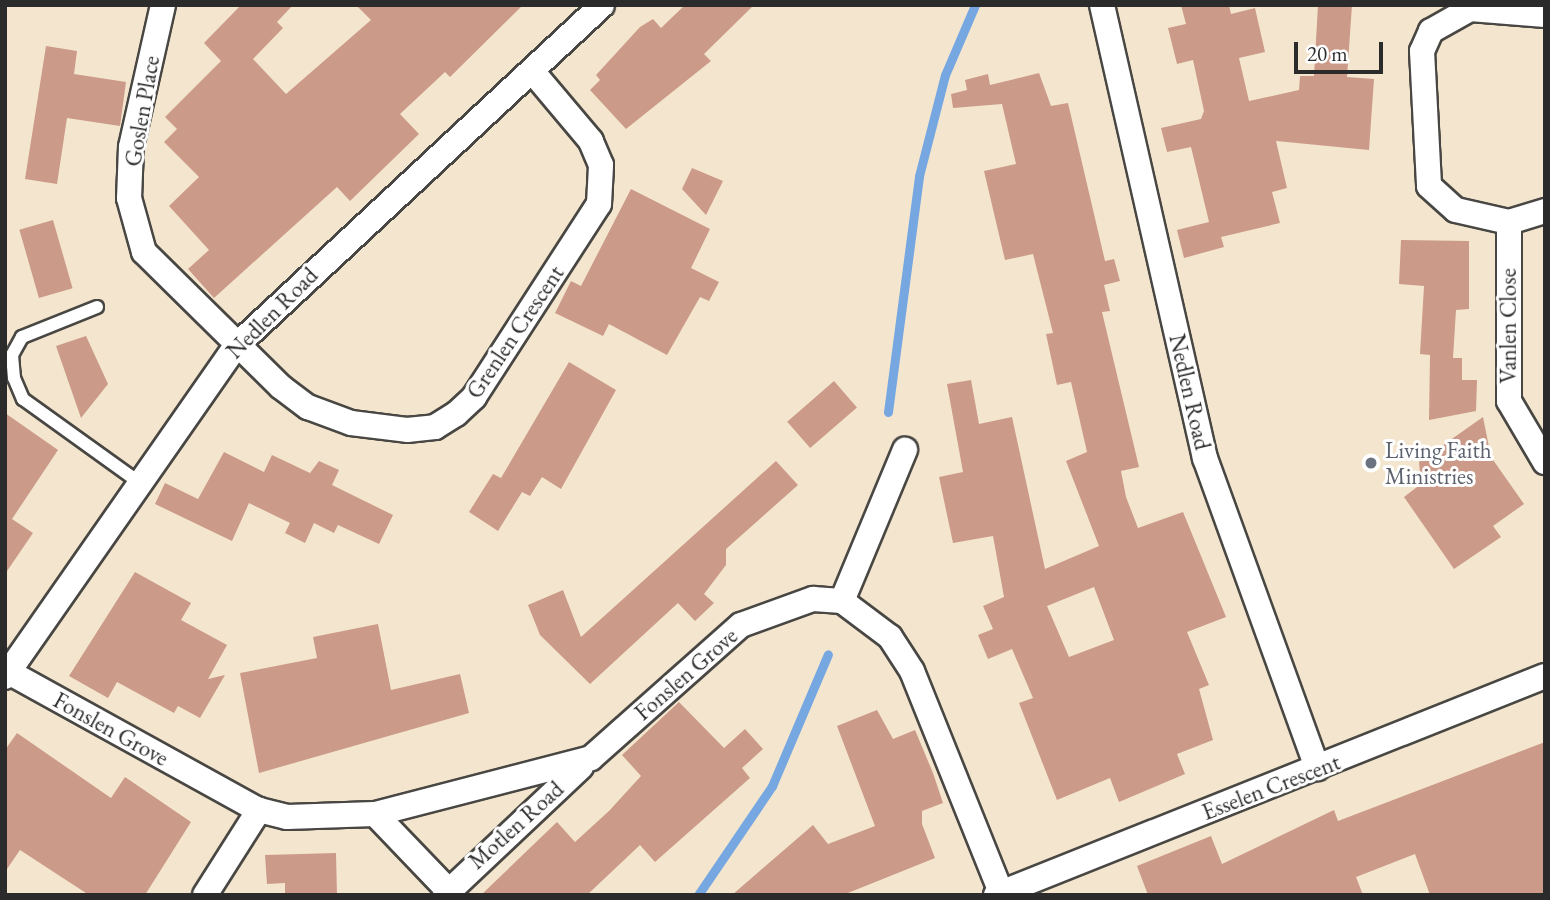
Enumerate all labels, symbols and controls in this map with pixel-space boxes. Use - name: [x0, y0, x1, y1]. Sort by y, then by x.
- scale bar: [1298, 28, 1387, 72]
- text: 20 m: [1307, 40, 1348, 67]
- street label: Goslen Place: [119, 53, 165, 169]
- street label: Grenlen Crescent: [460, 260, 570, 404]
- street label: Nedlen Road: [221, 262, 323, 364]
- street label: Vanlen Close: [1494, 268, 1522, 384]
- street label: Nedlen Road: [1163, 331, 1217, 453]
- place label: Living Faith Ministries: [1385, 436, 1491, 490]
- marker: Living Faith Ministries: [1363, 455, 1379, 471]
- street label: Fonslen Grove: [629, 622, 743, 726]
- street label: Fonslen Grove: [49, 686, 173, 772]
- street label: Esselen Crescent: [1198, 748, 1344, 826]
- street label: Motlen Road: [463, 775, 569, 875]

